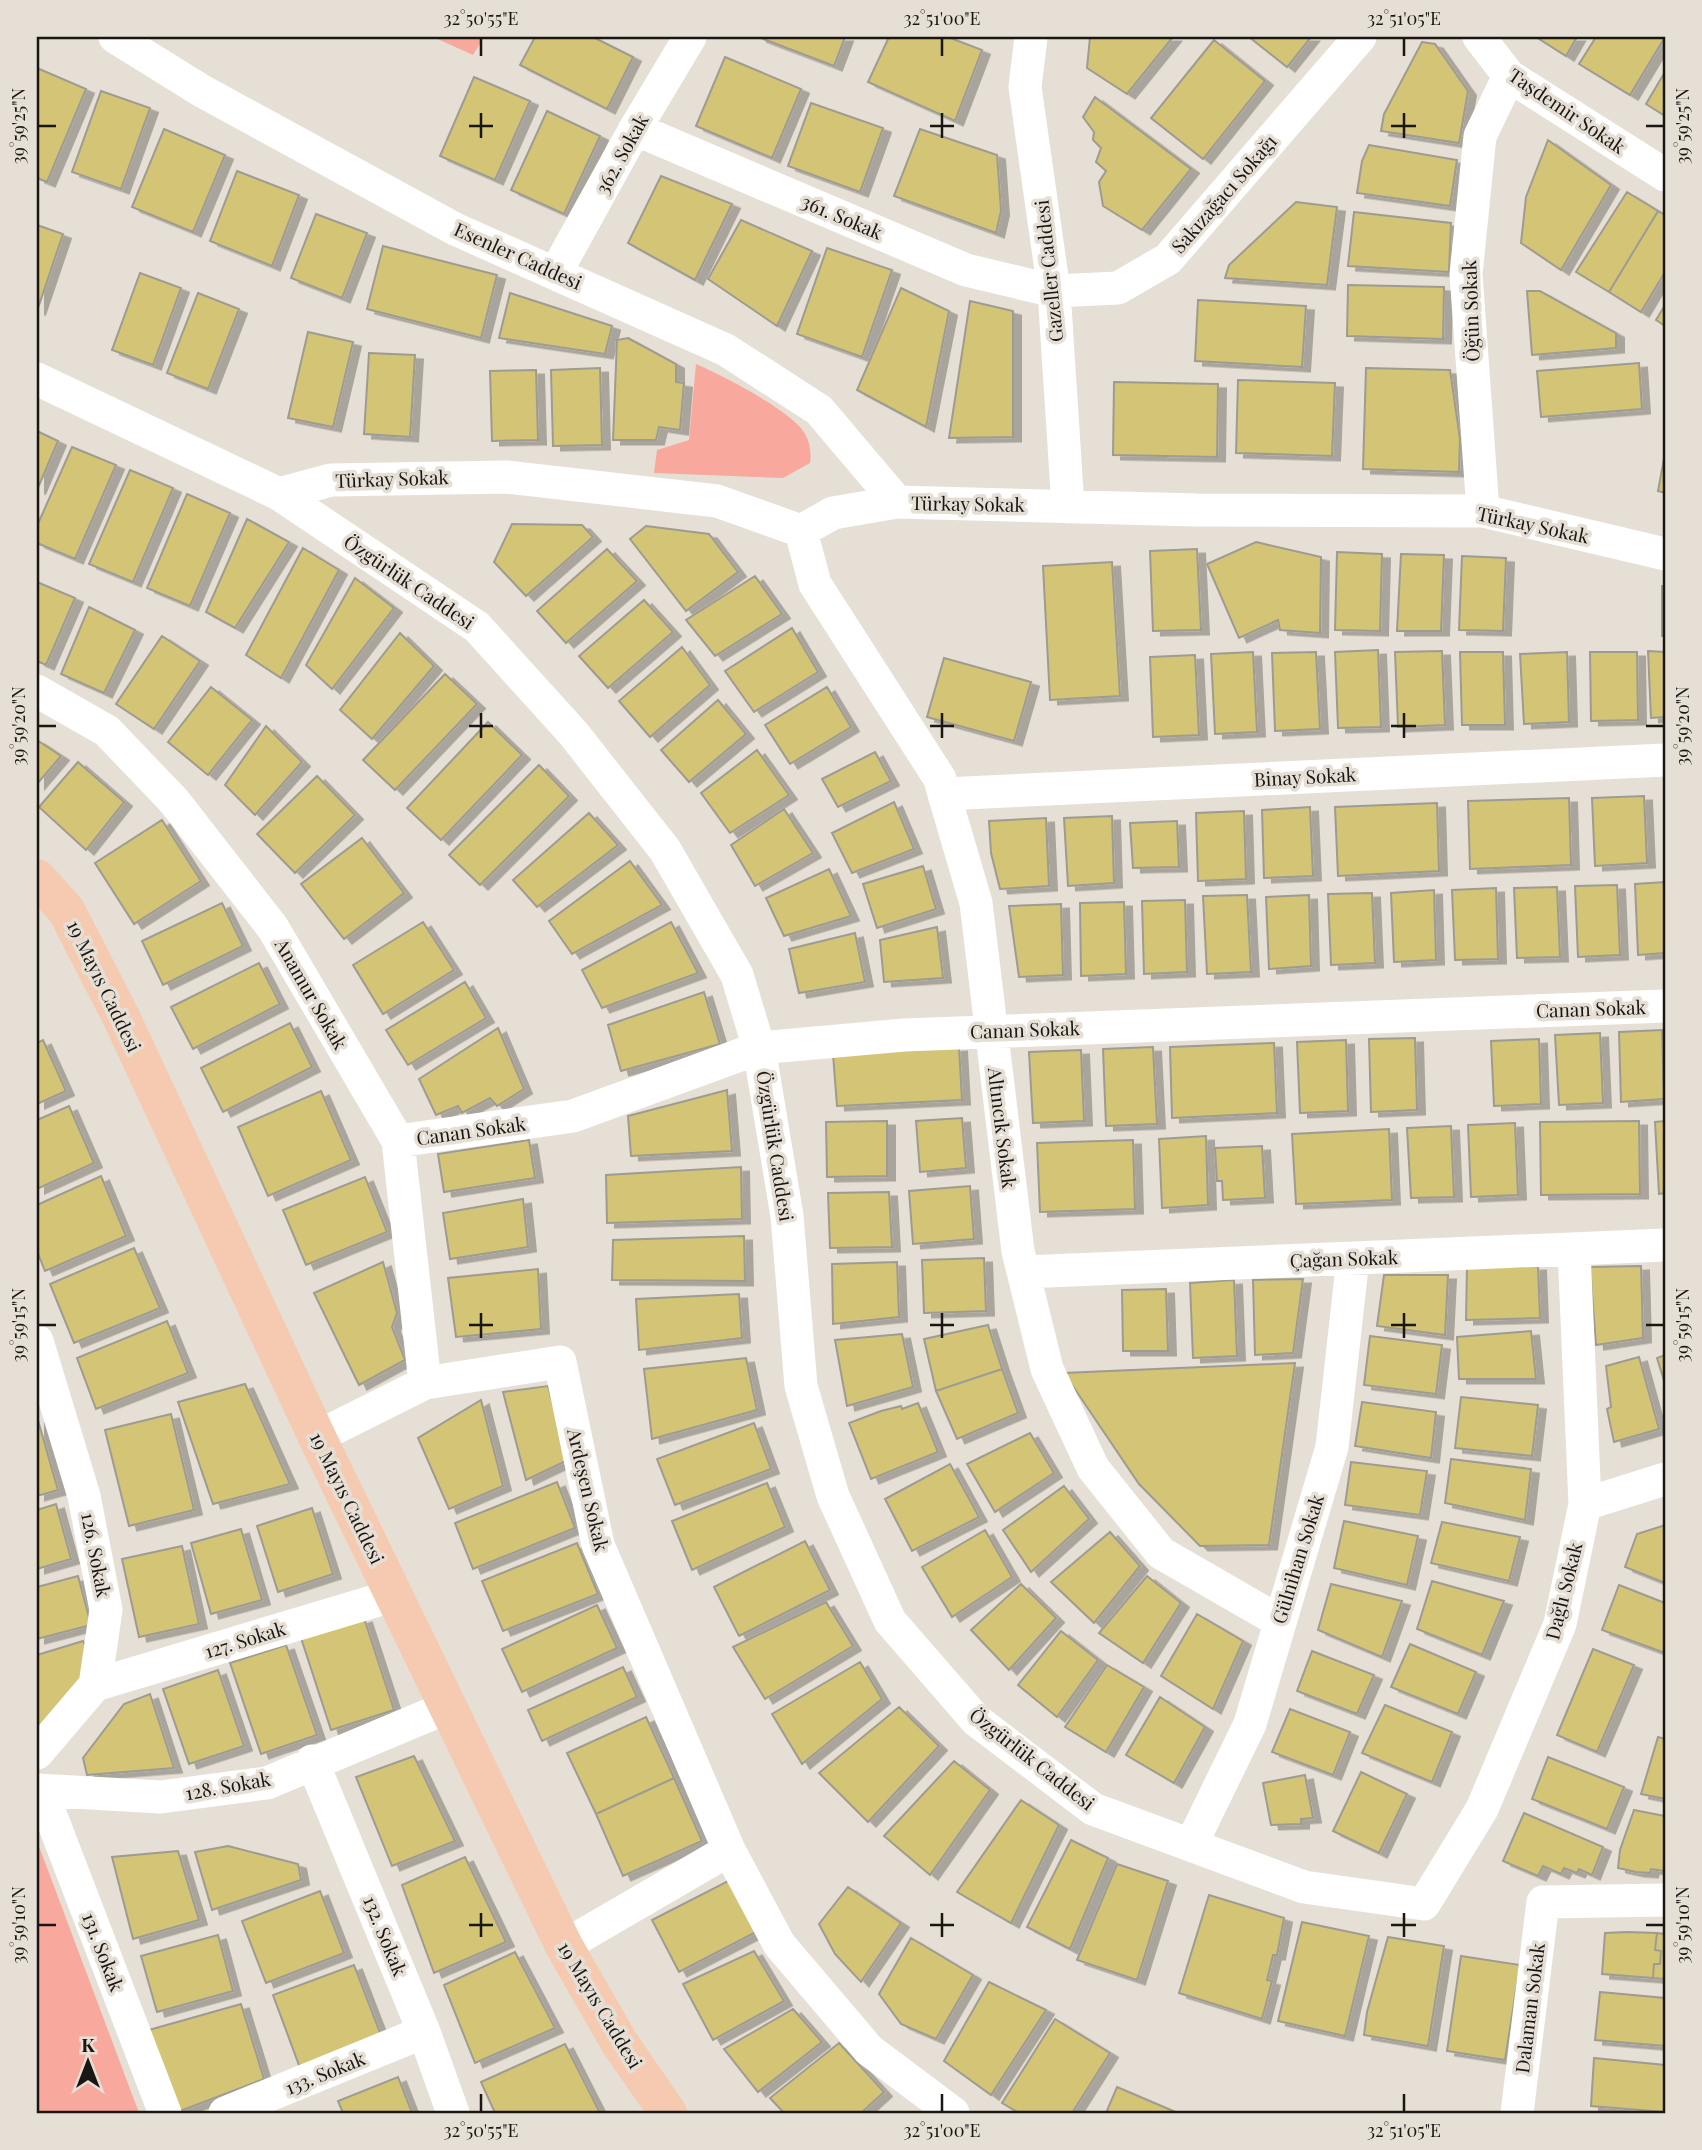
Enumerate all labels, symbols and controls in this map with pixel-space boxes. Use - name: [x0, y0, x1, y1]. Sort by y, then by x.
- text: 32°50'55"E: [443, 6, 519, 30]
- text: 32°51'00"E: [903, 6, 981, 30]
- text: 32°51'05"E: [1367, 6, 1441, 30]
- street label: Taşdemir Sokak: [1504, 61, 1632, 159]
- text: 39°59'25"N: [6, 87, 30, 164]
- text: 39°59'25"N: [1670, 87, 1694, 164]
- street label: 362. Sokak: [589, 108, 654, 198]
- street label: Sakızağacı Sokağı: [1165, 128, 1282, 258]
- street label: 361. Sokak: [798, 187, 887, 245]
- street label: Gazeller Caddesi: [1028, 198, 1068, 343]
- street label: Esenler Caddesi: [451, 215, 587, 295]
- street label: Öğün Sokak: [1455, 259, 1485, 362]
- street label: Türkay Sokak: [335, 463, 450, 493]
- street label: Türkay Sokak: [911, 489, 1026, 517]
- street label: Türkay Sokak: [1475, 499, 1592, 549]
- street label: Özgürlük Caddesi: [339, 528, 480, 635]
- text: 39°59'20"N: [6, 686, 30, 766]
- text: 39°59'20"N: [1670, 686, 1694, 766]
- street label: Binay Sokak: [1253, 760, 1357, 792]
- street label: 19 Mayıs Caddesi: [62, 915, 148, 1056]
- street label: Anamur Sokak: [269, 932, 354, 1054]
- street label: Canan Sokak: [1536, 993, 1647, 1023]
- street label: Canan Sokak: [970, 1014, 1081, 1044]
- street label: Altıncık Sokak: [983, 1065, 1023, 1190]
- street label: Özgürlük Caddesi: [751, 1069, 801, 1223]
- street label: Canan Sokak: [415, 1109, 528, 1151]
- street label: Çağan Sokak: [1289, 1243, 1399, 1273]
- text: 39°59'15"N: [6, 1288, 30, 1362]
- text: 39°59'15"N: [1670, 1288, 1694, 1362]
- street label: Ardeşen Sokak: [562, 1425, 616, 1554]
- street label: 19 Mayıs Caddesi: [305, 1427, 391, 1568]
- street label: Gülnihan Sokak: [1265, 1490, 1329, 1627]
- street label: 126. Sokak: [76, 1510, 118, 1600]
- street label: Dağlı Sokak: [1538, 1539, 1588, 1642]
- street label: 127. Sokak: [201, 1614, 289, 1664]
- street label: Özgürlük Caddesi: [965, 1701, 1101, 1816]
- street label: 128. Sokak: [183, 1765, 273, 1805]
- text: 39°59'10"N: [6, 1886, 30, 1964]
- text: 39°59'10"N: [1670, 1886, 1694, 1964]
- street label: 132. Sokak: [358, 1892, 414, 1980]
- street label: 131. Sokak: [77, 1908, 131, 1995]
- street label: 19 Mayıs Caddesi: [553, 1936, 649, 2073]
- street label: Dalaman Sokak: [1508, 1941, 1550, 2075]
- north arrow: [52, 2028, 122, 2098]
- text: K: [81, 2031, 95, 2057]
- street label: 133. Sokak: [281, 2044, 369, 2100]
- text: 32°50'55"E: [443, 2118, 519, 2142]
- text: 32°51'00"E: [903, 2118, 981, 2142]
- text: 32°51'05"E: [1367, 2118, 1441, 2142]

